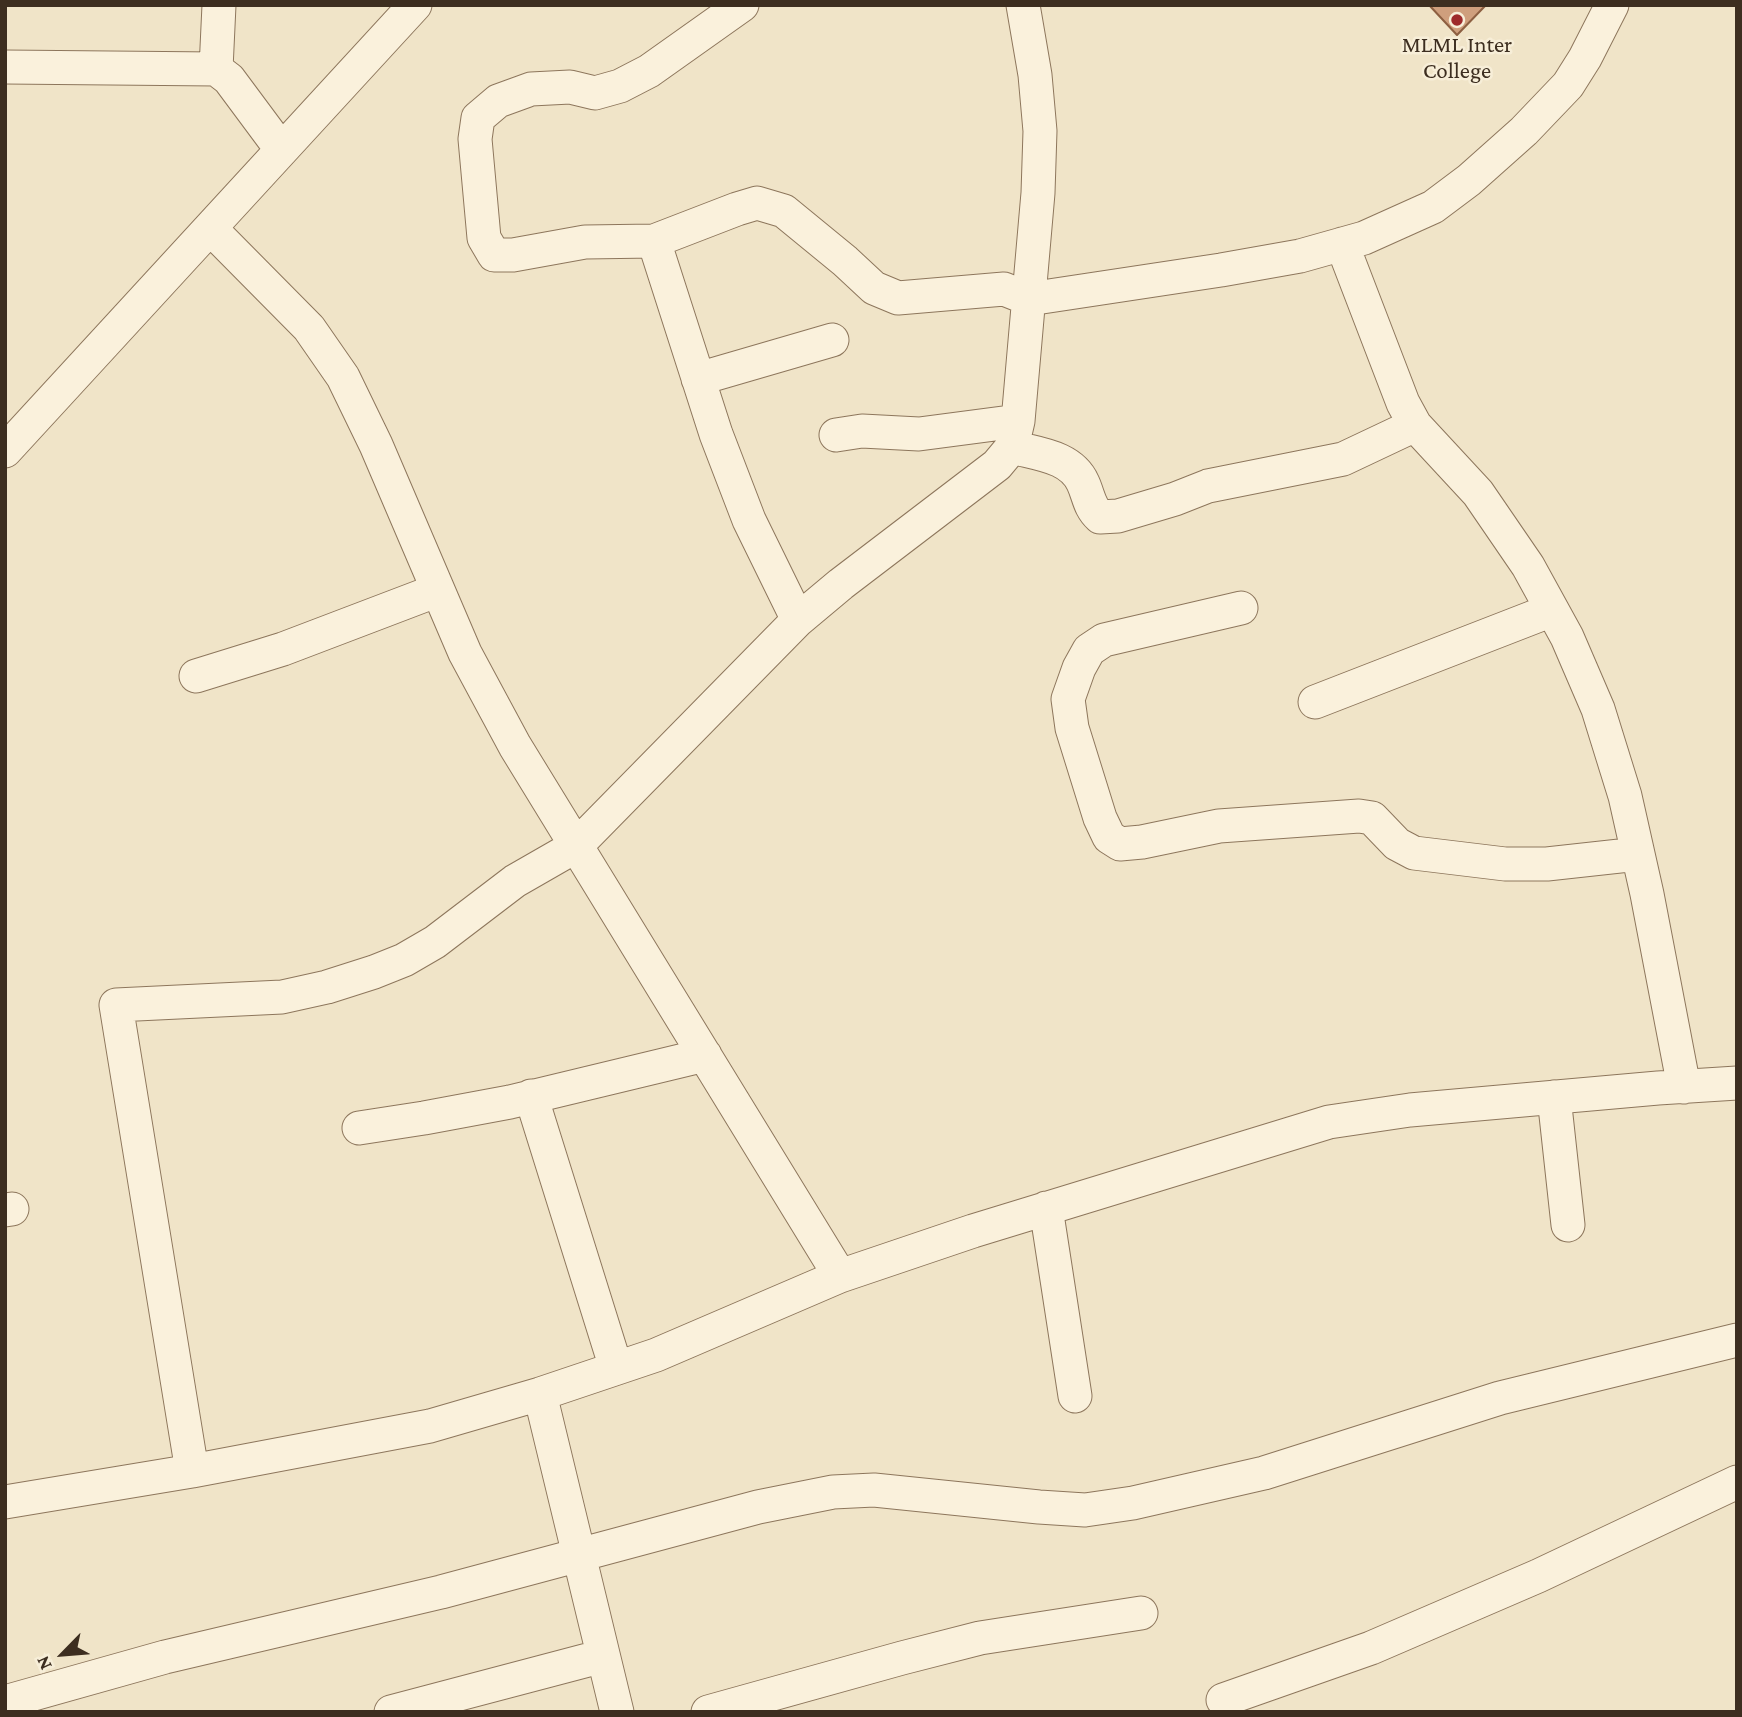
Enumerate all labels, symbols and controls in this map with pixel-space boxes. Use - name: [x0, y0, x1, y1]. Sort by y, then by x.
- marker: MLML Inter College: [1449, 12, 1465, 28]
- place label: MLML Inter College: [1402, 31, 1512, 85]
- north arrow: [28, 1619, 98, 1689]
- text: N: [31, 1653, 56, 1673]

